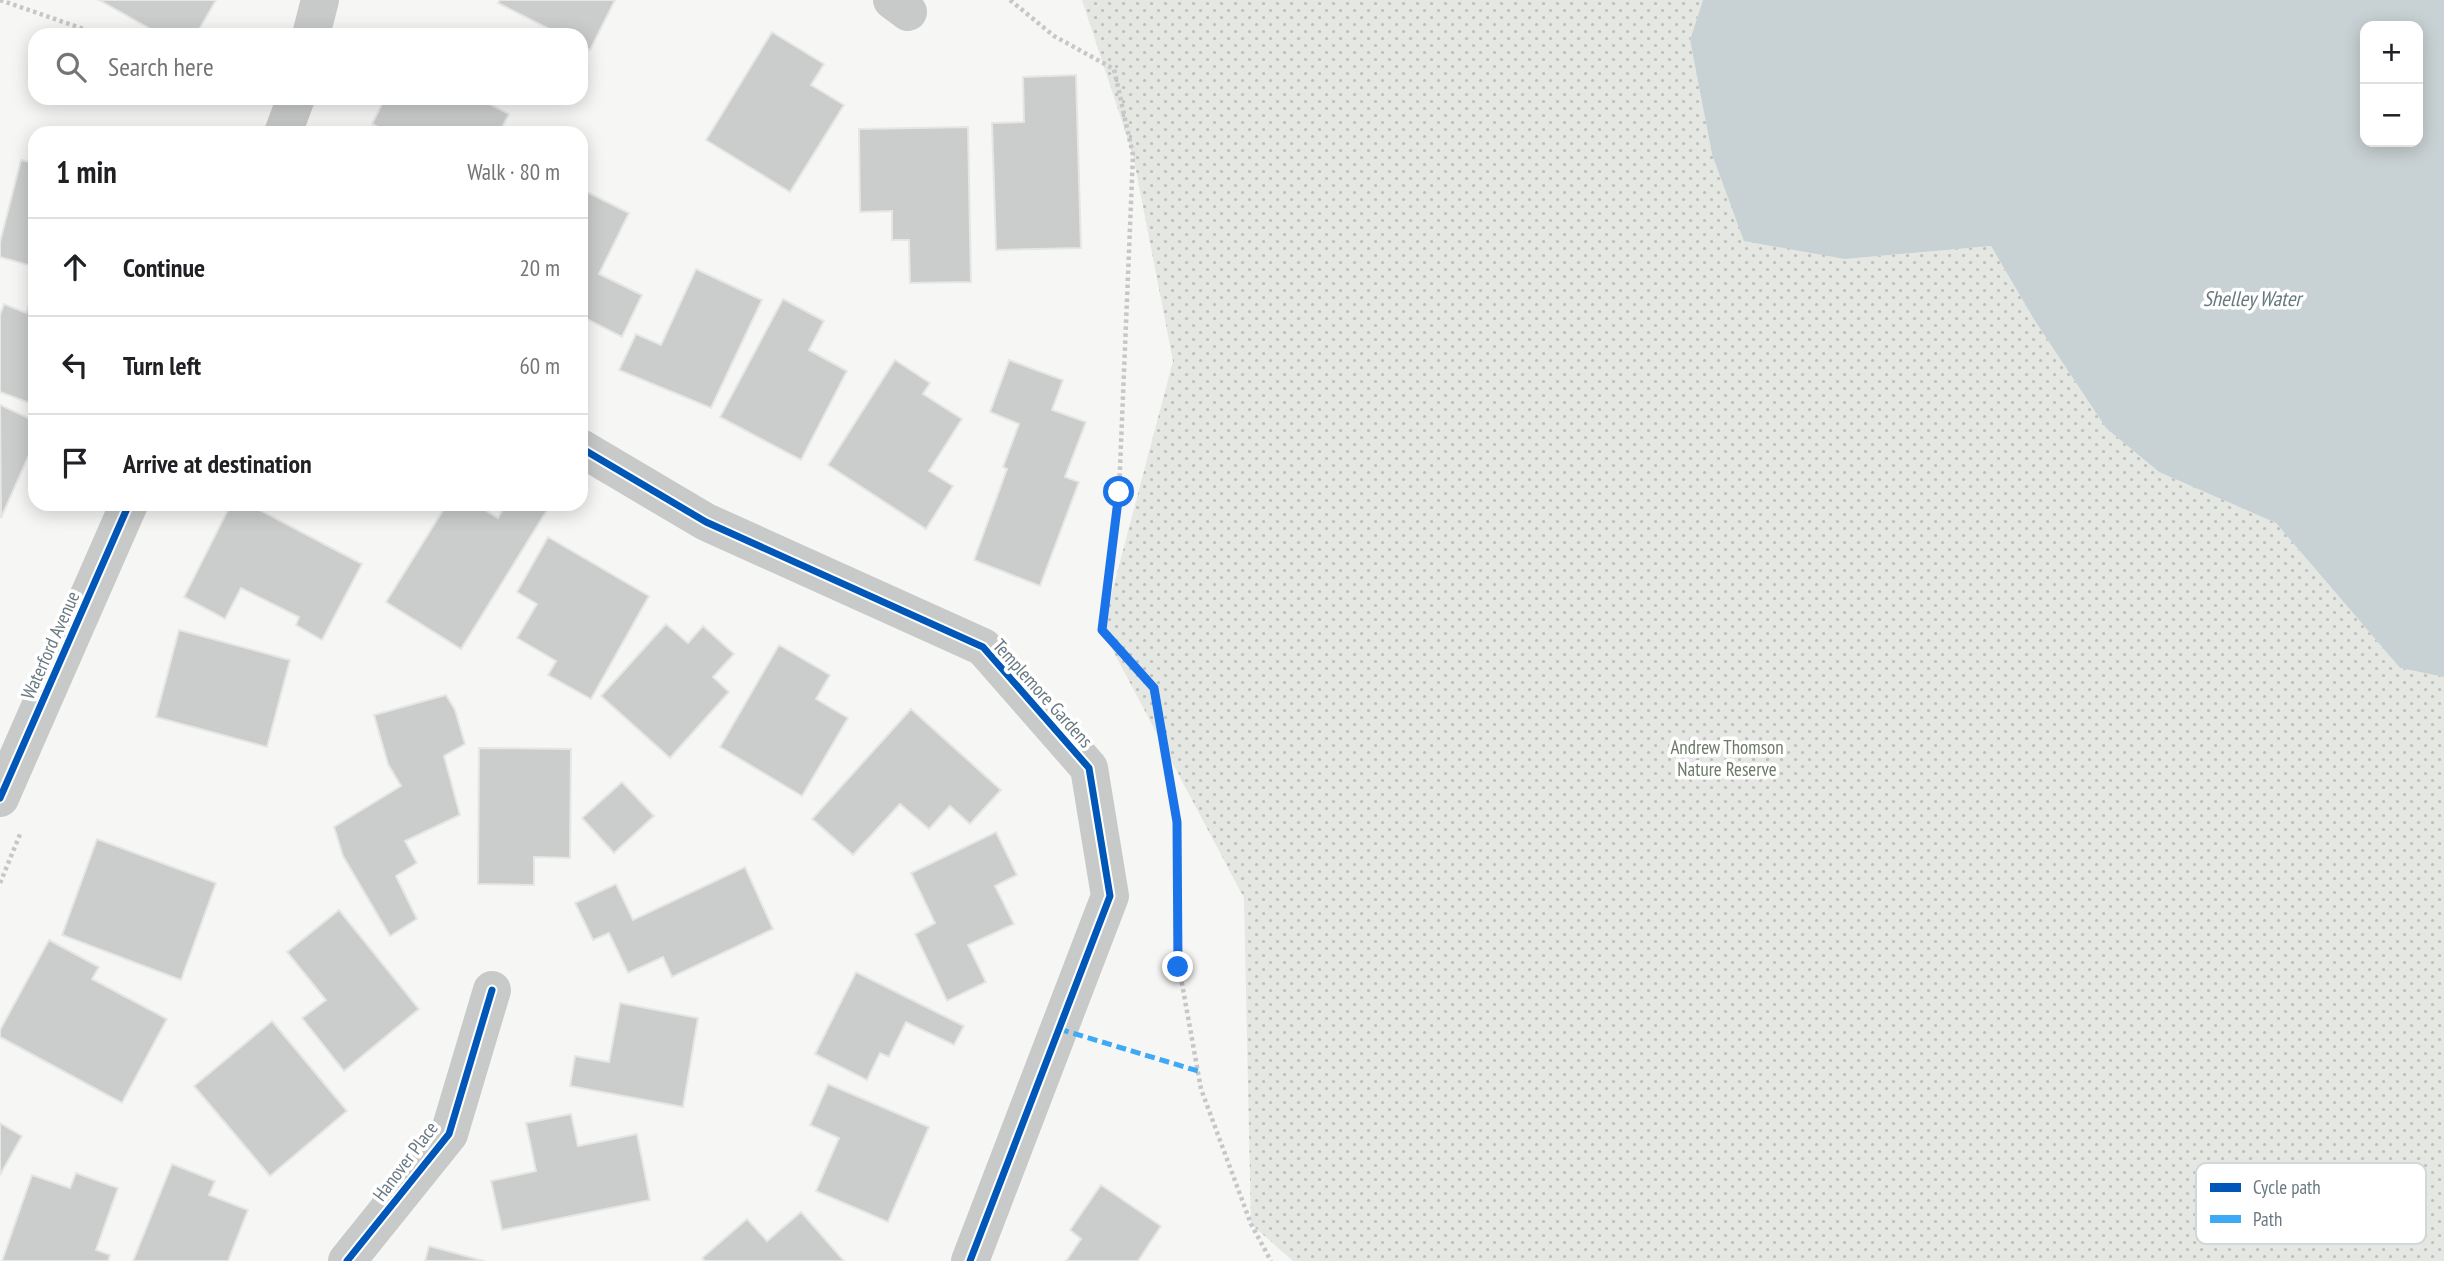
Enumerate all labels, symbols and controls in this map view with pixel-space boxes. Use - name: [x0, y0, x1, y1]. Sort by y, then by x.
- map controls: [2360, 21, 2423, 147]
- button: +: [2360, 21, 2423, 84]
- search box: [28, 28, 588, 105]
- icon: search: [52, 48, 90, 86]
- text: Search here: [108, 50, 214, 83]
- button: −: [2360, 84, 2423, 147]
- text: 1 min: [56, 152, 117, 191]
- text: Walk · 80 m: [467, 157, 560, 186]
- icon: ahead: [56, 248, 94, 286]
- text: Continue: [123, 251, 205, 284]
- text: 20 m: [519, 253, 560, 282]
- water label: Shelley Water: [2203, 285, 2304, 312]
- icon: left: [56, 346, 94, 384]
- text: Turn left: [123, 349, 201, 382]
- text: 60 m: [519, 351, 560, 380]
- icon: arrive: [56, 444, 94, 482]
- text: Arrive at destination: [123, 447, 312, 480]
- route start: [1103, 476, 1134, 507]
- street label: Waterford Avenue: [15, 587, 85, 703]
- street label: Templemore Gardens: [988, 634, 1098, 752]
- park label: Andrew Thomson Nature Reserve: [1670, 735, 1784, 781]
- route end: [1162, 951, 1193, 982]
- street label: Hanover Place: [367, 1116, 443, 1206]
- legend: [2196, 1163, 2426, 1244]
- text: Cycle path: [2253, 1175, 2321, 1199]
- text: Path: [2253, 1207, 2282, 1231]

